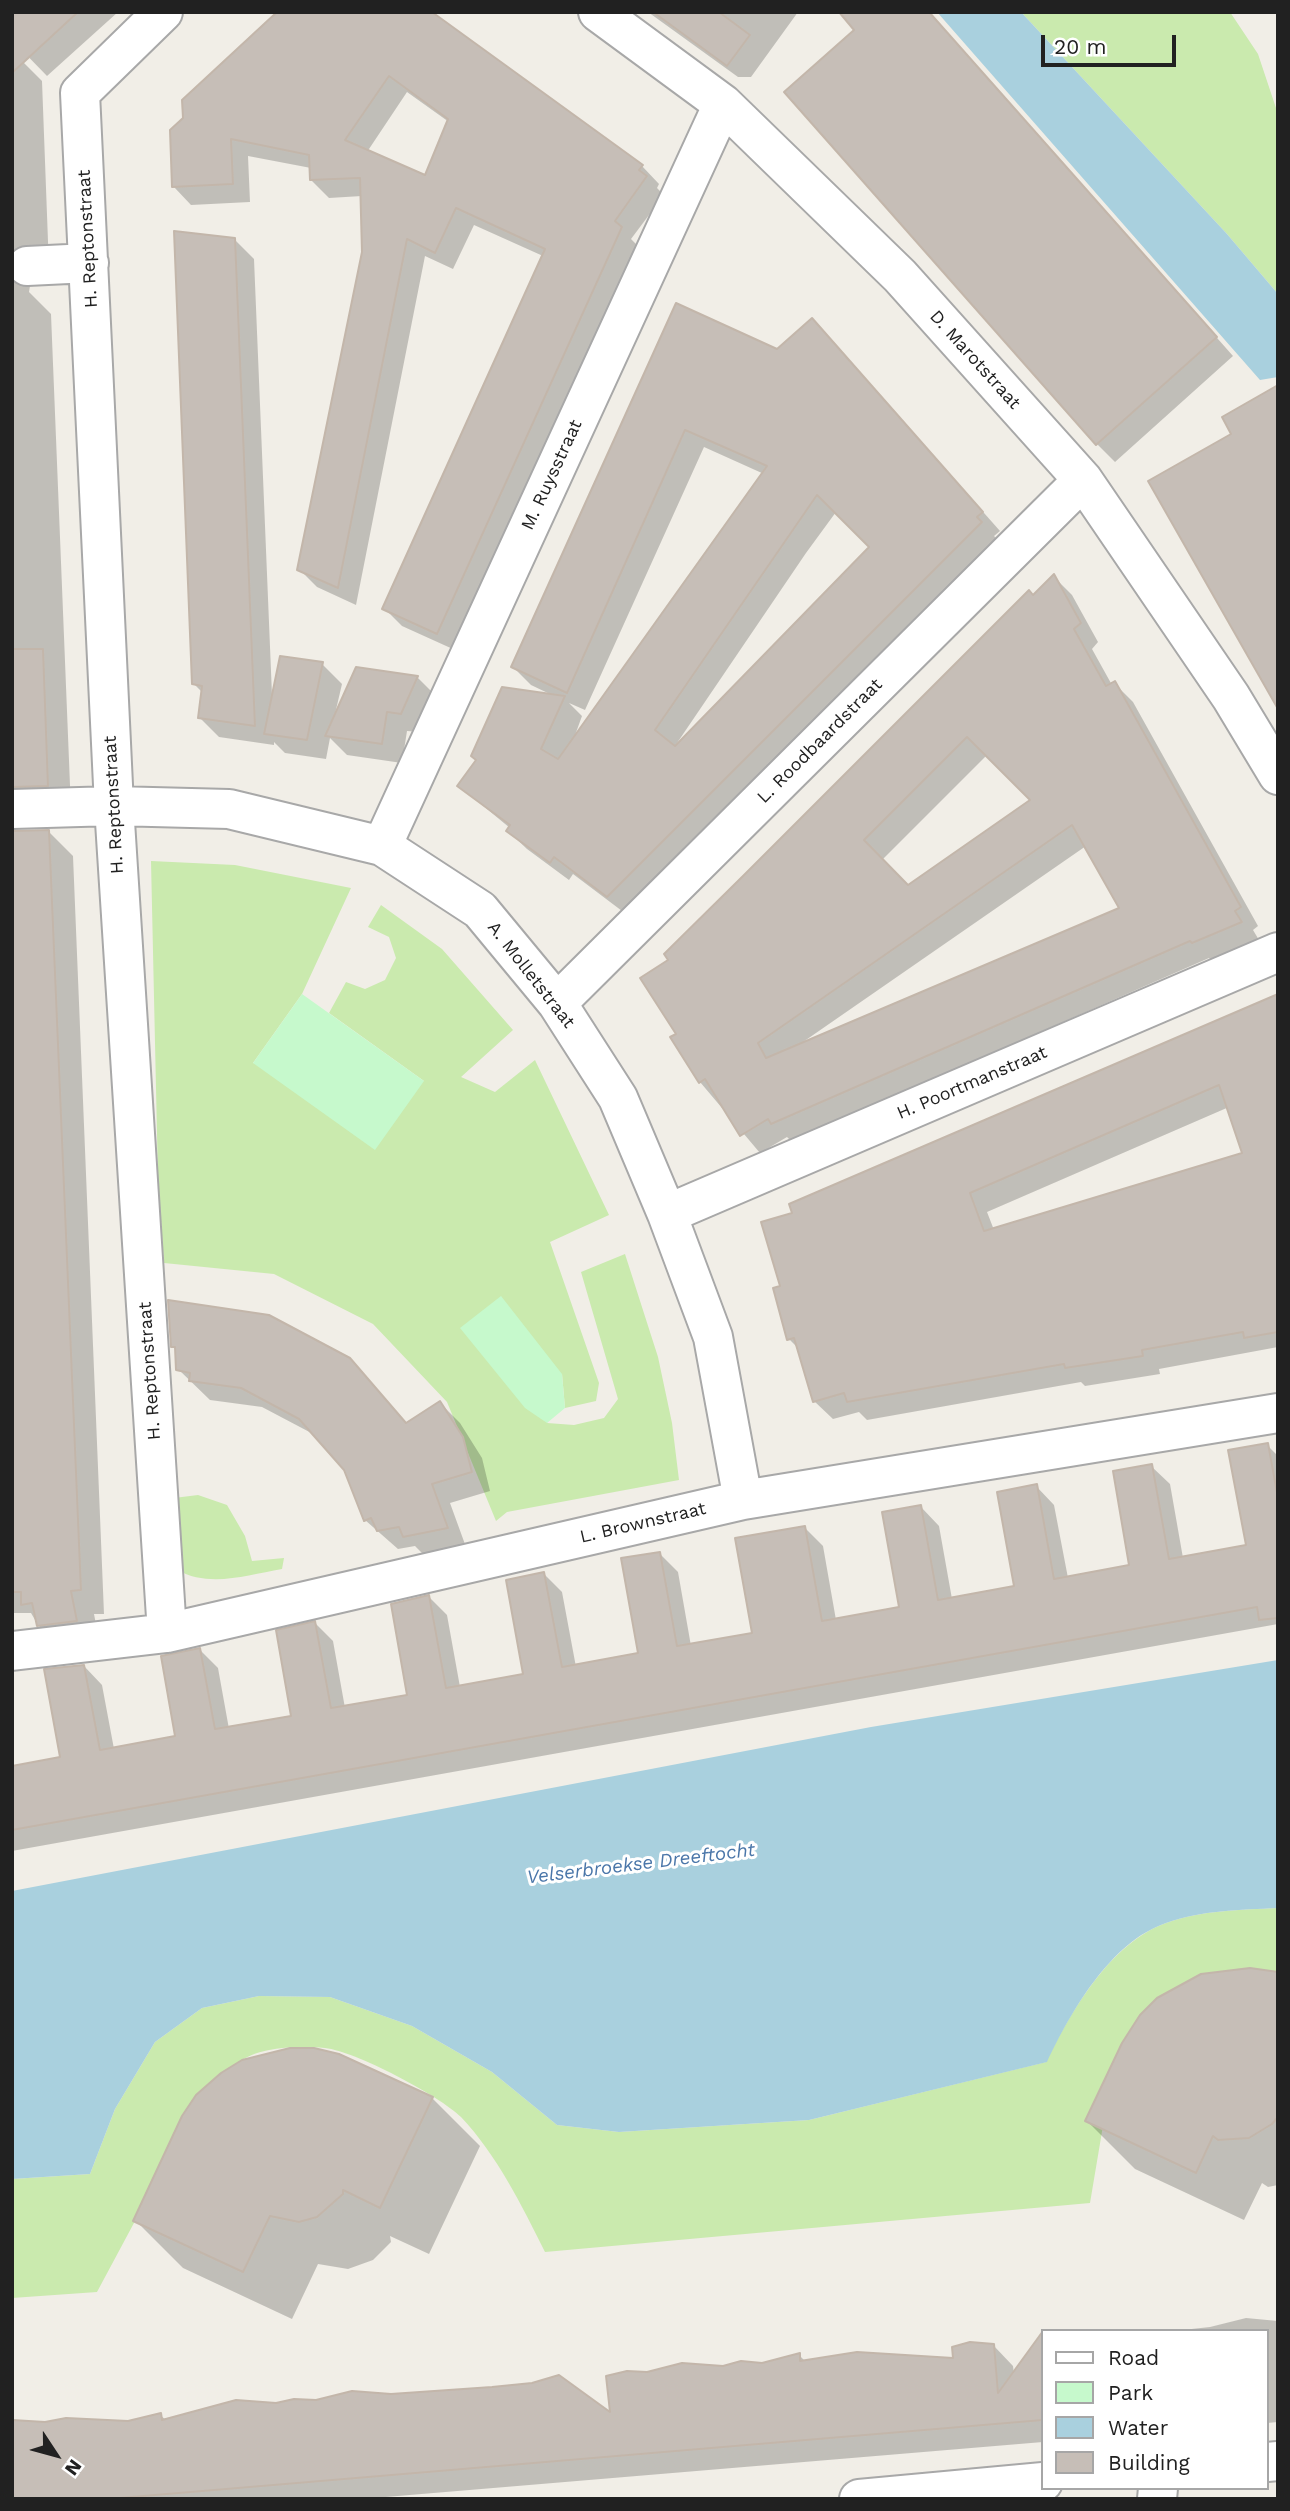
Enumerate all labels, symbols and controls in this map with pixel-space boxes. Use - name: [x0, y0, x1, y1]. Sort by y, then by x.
- scale bar: [1045, 21, 1180, 65]
- text: 20 m: [1054, 34, 1106, 59]
- street label: H. Reptonstraat: [74, 169, 102, 309]
- street label: D. Marotstraat: [925, 306, 1025, 414]
- street label: M. Ruysstraat: [517, 416, 587, 534]
- street label: L. Roodbaardstraat: [753, 674, 887, 808]
- street label: H. Reptonstraat: [100, 735, 128, 875]
- street label: A. Molletstraat: [483, 917, 579, 1033]
- street label: H. Poortmanstraat: [894, 1042, 1050, 1124]
- street label: H. Reptonstraat: [134, 1301, 166, 1441]
- street label: L. Brownstraat: [578, 1498, 708, 1548]
- water label: Velserbroekse Dreeftocht: [526, 1839, 756, 1889]
- legend: [1042, 2329, 1269, 2490]
- text: Road: [1108, 2345, 1159, 2370]
- text: Park: [1108, 2380, 1153, 2405]
- text: Water: [1108, 2415, 1168, 2440]
- north arrow: [21, 2420, 91, 2490]
- text: Building: [1108, 2450, 1190, 2475]
- text: N: [60, 2455, 87, 2480]

